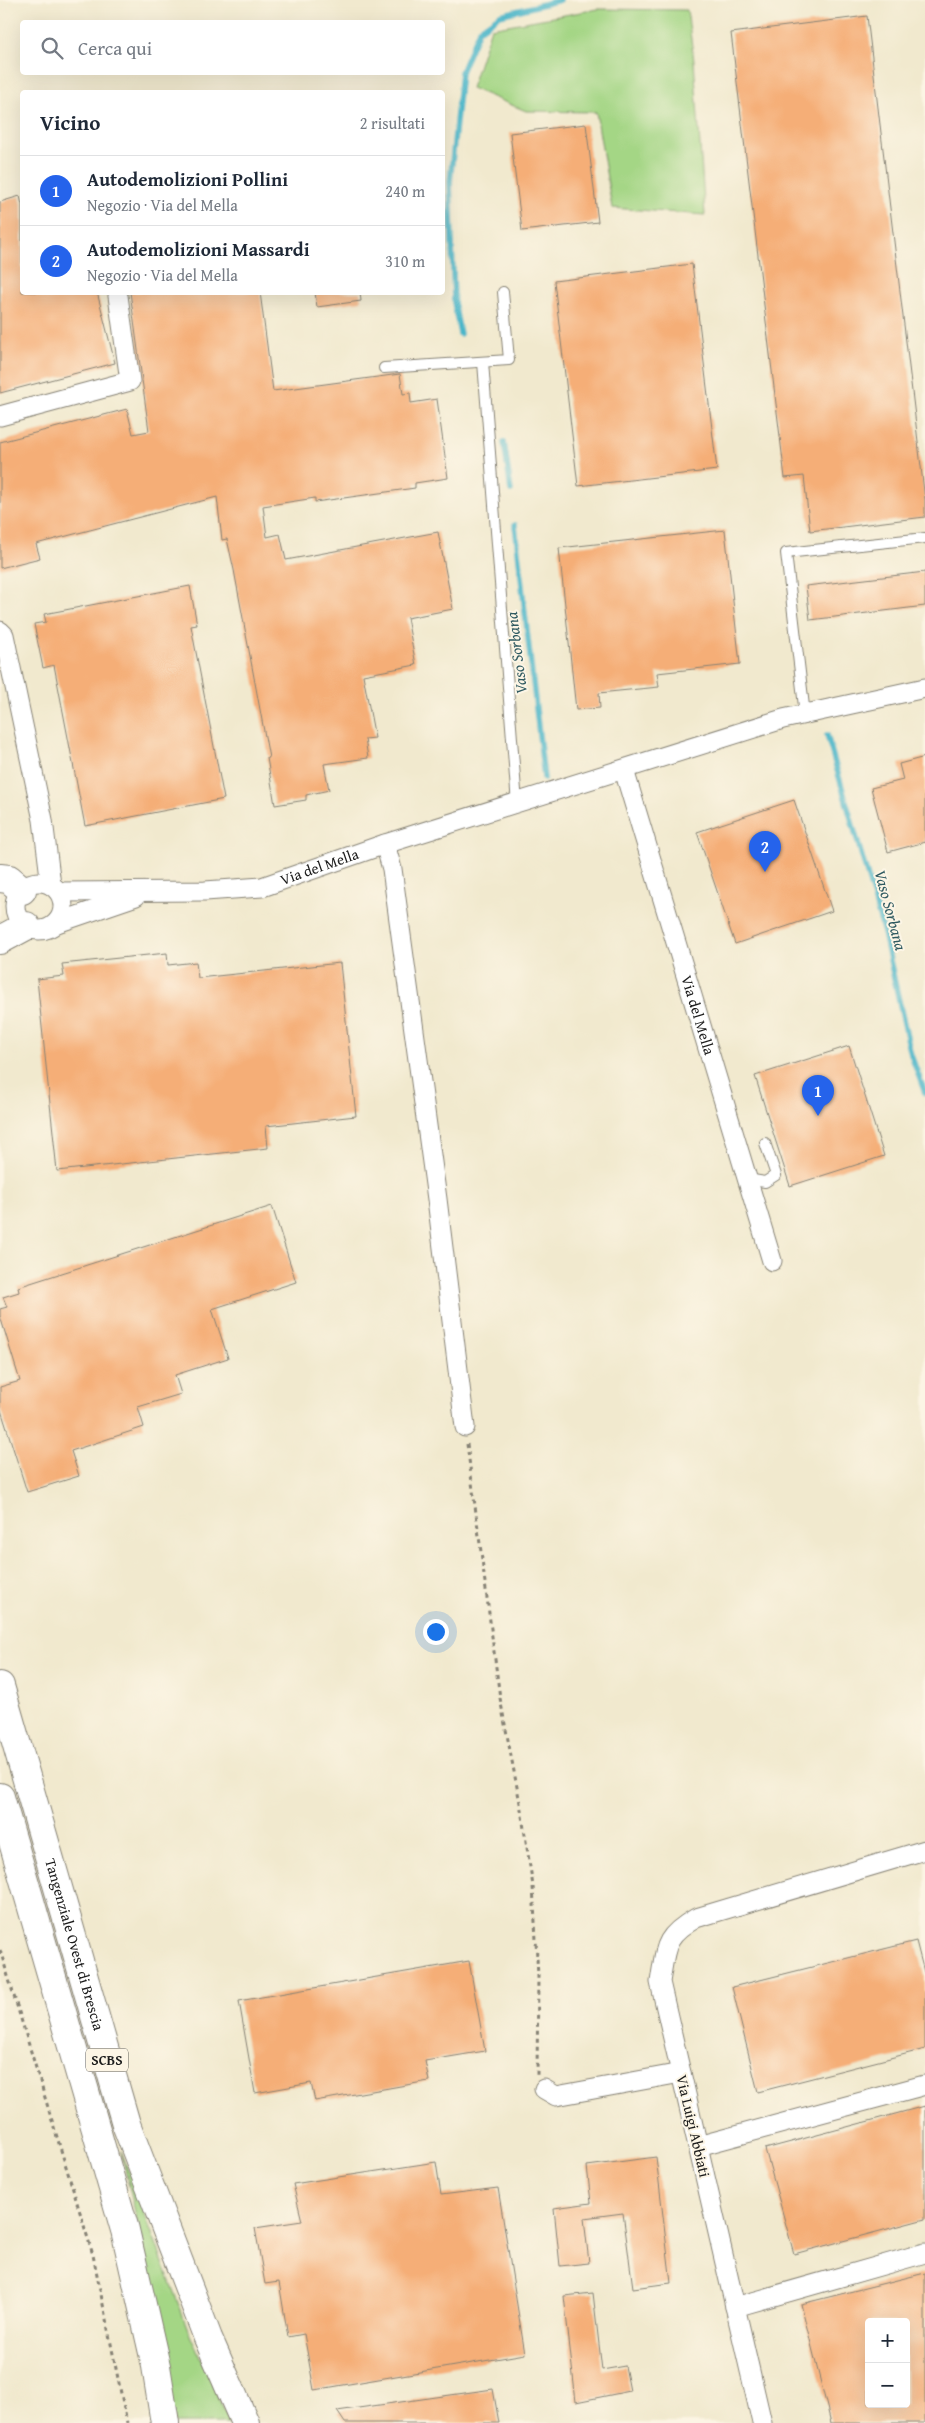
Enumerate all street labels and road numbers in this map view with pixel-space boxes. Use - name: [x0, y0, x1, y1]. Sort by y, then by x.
- street label: Via del Mella: [277, 843, 361, 890]
- street label: Via del Mella: [676, 973, 720, 1057]
- street label: Tangenziale Ovest di Brescia: [40, 1856, 109, 2033]
- road number: SCBS: [86, 2048, 128, 2072]
- street label: Via Luigi Abbiati: [672, 2073, 715, 2179]

